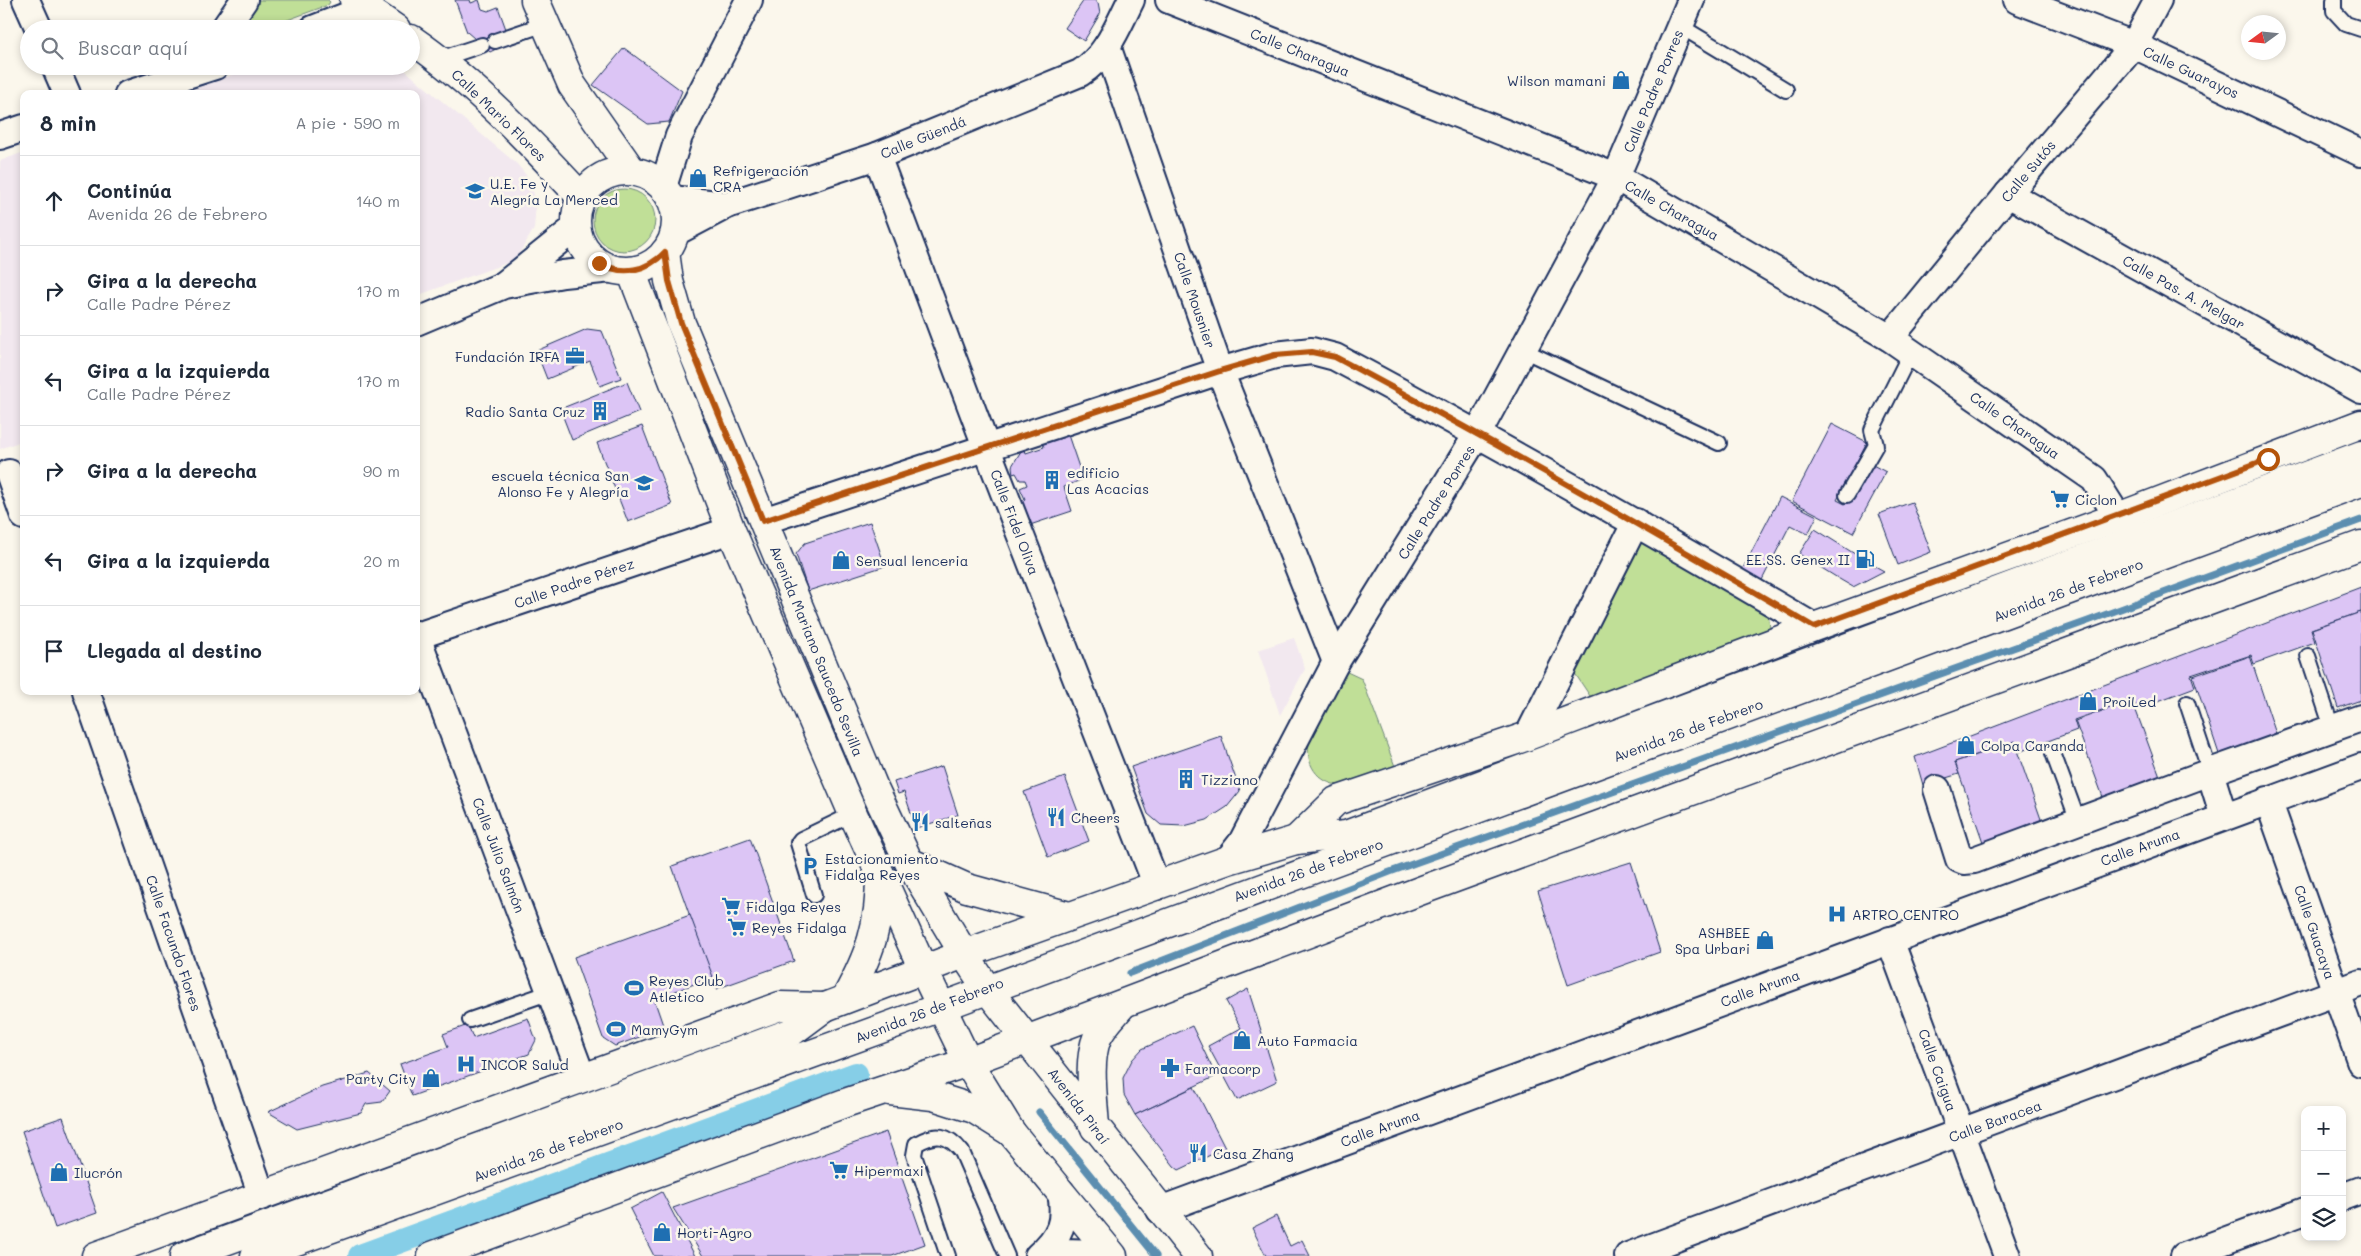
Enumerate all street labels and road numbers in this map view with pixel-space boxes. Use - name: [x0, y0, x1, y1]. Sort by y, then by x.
- street label: Calle Charagua: [1247, 23, 1353, 81]
- street label: Calle Padre Porres: [1619, 27, 1687, 155]
- street label: Calle Guarayos: [2140, 41, 2242, 103]
- street label: Calle Mario Flores: [447, 65, 551, 165]
- street label: Calle Güendá: [877, 111, 969, 163]
- street label: Calle Sutós: [1996, 136, 2060, 206]
- street label: Calle Charagua: [1621, 175, 1723, 245]
- street label: Calle Mousnier: [1170, 249, 1220, 351]
- street label: Calle Pas. A. Melgar: [2119, 250, 2249, 334]
- street label: Calle Charagua: [1966, 387, 2064, 463]
- street label: Calle Padre Porres: [1393, 441, 1479, 563]
- street label: Calle Fidel Oliva: [986, 467, 1044, 577]
- street label: Avenida Mariano Saucedo Sevilla: [766, 543, 868, 759]
- street label: Calle Padre Pérez: [511, 553, 637, 612]
- street label: Avenida 26 de Febrero: [1991, 554, 2145, 626]
- street label: Avenida 26 de Febrero: [1611, 694, 1765, 766]
- street label: Calle Julio Salmón: [468, 795, 530, 915]
- street label: Calle Aruma: [2098, 824, 2182, 870]
- street label: Avenida 26 de Febrero: [1231, 834, 1385, 906]
- street label: Calle Facundo Flores: [142, 872, 206, 1014]
- street label: Calle Guacaya: [2290, 882, 2340, 982]
- street label: Calle Aruma: [1718, 965, 1802, 1011]
- street label: Avenida 26 de Febrero: [852, 973, 1006, 1047]
- street label: Calle Caigua: [1914, 1026, 1962, 1114]
- street label: Avenida Piraí: [1044, 1064, 1114, 1148]
- street label: Calle Baracea: [1946, 1095, 2044, 1147]
- street label: Calle Aruma: [1338, 1105, 1422, 1151]
- street label: Avenida 26 de Febrero: [471, 1114, 625, 1186]

